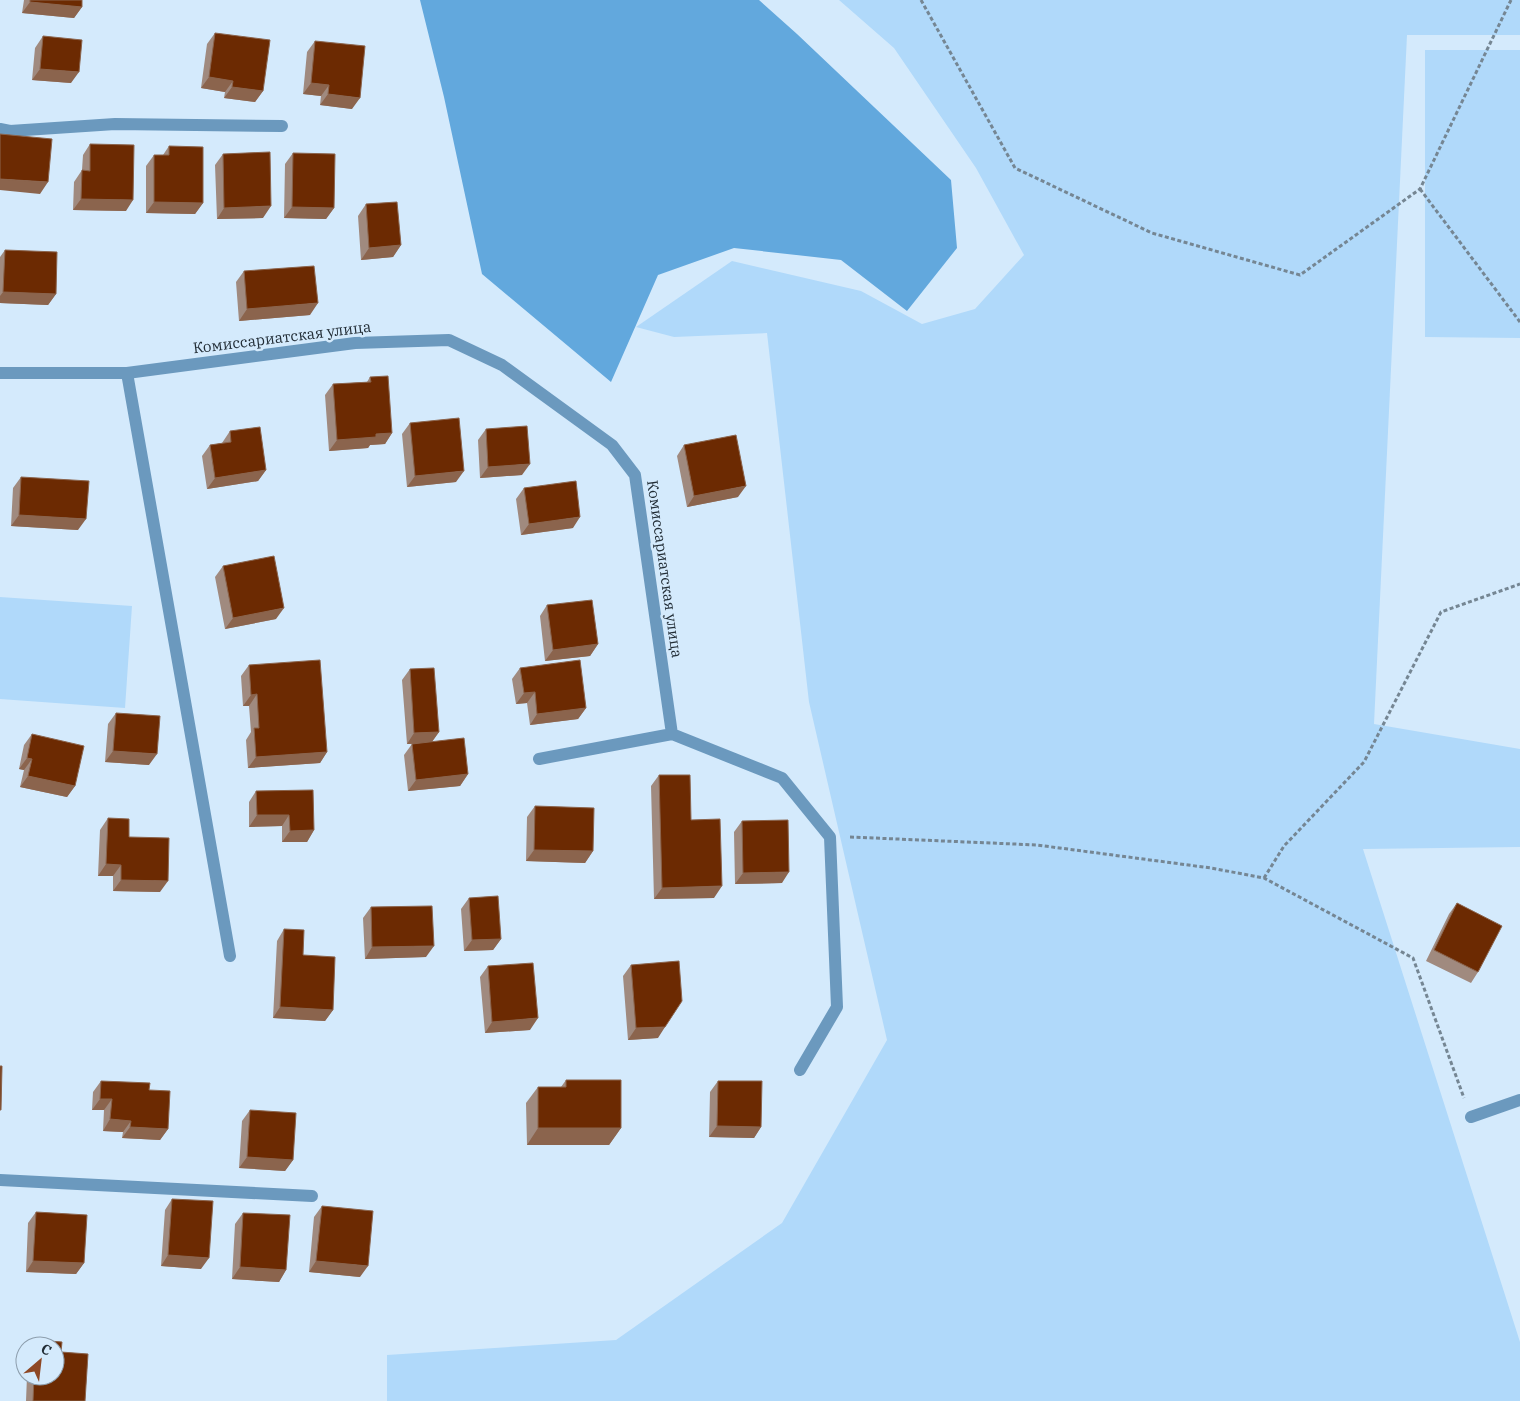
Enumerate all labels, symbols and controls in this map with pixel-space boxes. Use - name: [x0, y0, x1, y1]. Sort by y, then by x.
- street label: Комиссариатская улица: [192, 317, 372, 357]
- street label: Комиссариатская улица: [643, 479, 687, 659]
- north arrow: [15, 1336, 65, 1386]
- text: С: [38, 1339, 54, 1360]

